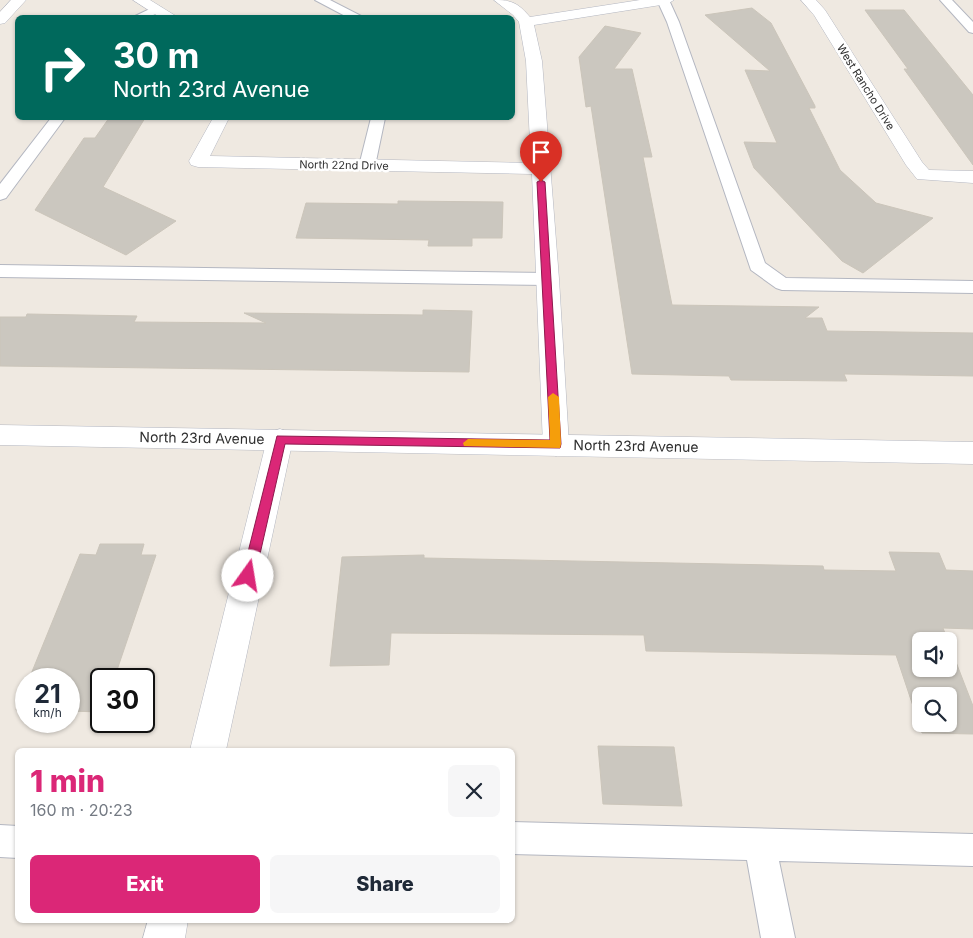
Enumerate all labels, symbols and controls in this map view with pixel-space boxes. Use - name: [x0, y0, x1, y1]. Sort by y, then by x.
- text: 30 m: [113, 34, 199, 76]
- icon: right: [30, 35, 95, 100]
- street label: West Rancho Drive: [834, 41, 898, 133]
- text: North 23rd Avenue: [113, 76, 310, 102]
- pin: [520, 131, 562, 182]
- icon: arrive: [527, 138, 555, 166]
- street label: North 22nd Drive: [299, 157, 389, 173]
- street label: North 23rd Avenue: [139, 428, 265, 447]
- street label: North 23rd Avenue: [573, 436, 699, 455]
- position arrow: [221, 549, 273, 601]
- map controls: [912, 632, 957, 732]
- button: sound: [912, 632, 957, 677]
- speed limit sign: 30: [90, 668, 155, 733]
- text: 21: [34, 679, 61, 709]
- button: search: [912, 687, 957, 732]
- text: km/h: [33, 705, 62, 720]
- text: 1 min: [30, 763, 105, 799]
- button: close: [448, 765, 500, 817]
- text: 160 m · 20:23: [30, 800, 133, 820]
- button: Exit: [30, 855, 260, 913]
- button: Share: [270, 855, 500, 913]

